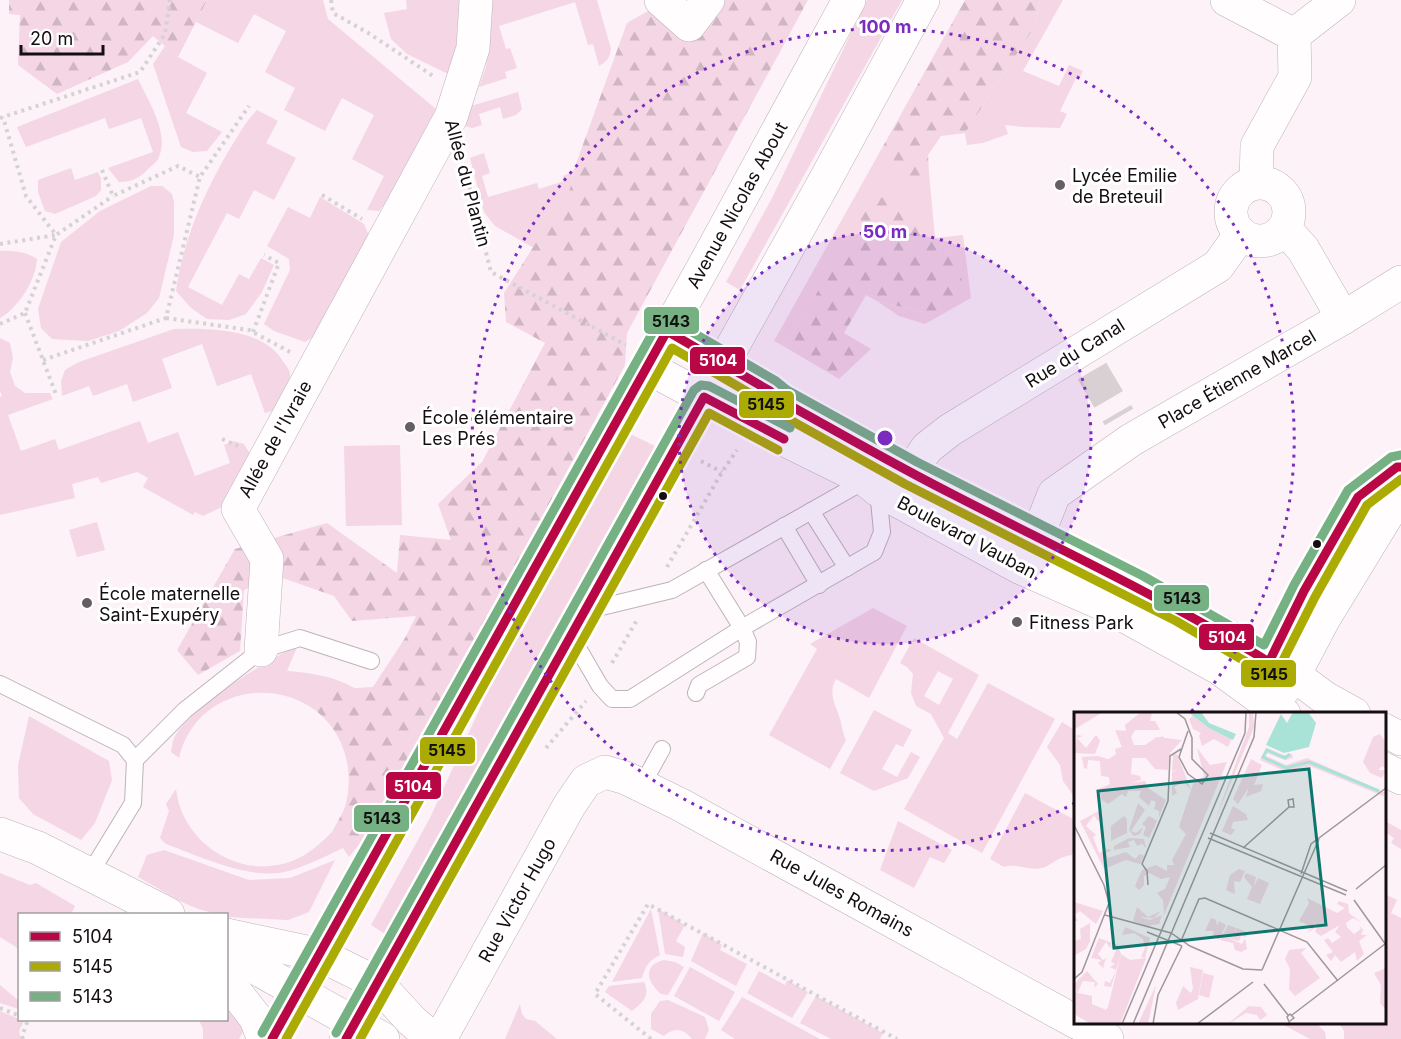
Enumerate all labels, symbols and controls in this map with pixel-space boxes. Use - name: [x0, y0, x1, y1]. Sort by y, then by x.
- text: 100 m: [859, 16, 911, 37]
- scale bar: [21, 18, 104, 56]
- text: 20 m: [30, 28, 73, 49]
- street label: Allée du Plantin: [441, 117, 495, 249]
- street label: Avenue Nicolas About: [682, 118, 792, 292]
- place label: Lycée Emilie de Breteuil: [1072, 165, 1177, 207]
- marker: Lycée Emilie de Breteuil: [1053, 178, 1067, 192]
- text: 50 m: [863, 221, 907, 242]
- line badge: 5143: [643, 306, 700, 335]
- text: 5143: [652, 311, 690, 331]
- street label: Rue du Canal: [1022, 314, 1128, 392]
- street label: Place Étienne Marcel: [1154, 324, 1319, 433]
- line badge: 5104: [689, 346, 746, 375]
- text: 5104: [699, 350, 738, 370]
- street label: Allée de l'Ivraie: [234, 377, 316, 501]
- line badge: 5145: [738, 390, 795, 419]
- text: 5145: [747, 394, 785, 414]
- place label: École élémentaire Les Prés: [422, 406, 573, 449]
- marker: École élémentaire Les Prés: [403, 420, 417, 434]
- centre of rings: [875, 428, 895, 448]
- unlabelled marker: [657, 490, 669, 502]
- street label: Boulevard Vauban: [894, 491, 1040, 583]
- unlabelled marker: [1311, 538, 1323, 550]
- place label: École maternelle Saint-Exupéry: [99, 582, 240, 625]
- line badge: 5143: [1153, 584, 1210, 612]
- text: 5143: [1163, 588, 1201, 608]
- marker: École maternelle Saint-Exupéry: [80, 596, 94, 610]
- place label: Fitness Park: [1029, 612, 1134, 633]
- marker: Fitness Park: [1010, 615, 1024, 629]
- line badge: 5104: [1198, 623, 1255, 651]
- text: 5104: [1208, 627, 1247, 647]
- line badge: 5145: [1240, 659, 1297, 688]
- text: 5145: [1250, 664, 1288, 684]
- inset map: [1074, 712, 1386, 1024]
- line badge: 5145: [419, 736, 476, 765]
- text: 5145: [428, 740, 466, 760]
- line badge: 5104: [385, 771, 442, 800]
- text: 5104: [394, 776, 433, 796]
- line badge: 5143: [353, 804, 410, 833]
- text: 5143: [363, 808, 401, 828]
- street label: Rue Victor Hugo: [474, 834, 560, 966]
- street label: Rue Jules Romains: [767, 845, 917, 941]
- legend: [18, 913, 228, 1021]
- text: 5104: [72, 926, 113, 947]
- text: 5145: [72, 956, 113, 977]
- text: 5143: [72, 986, 113, 1007]

